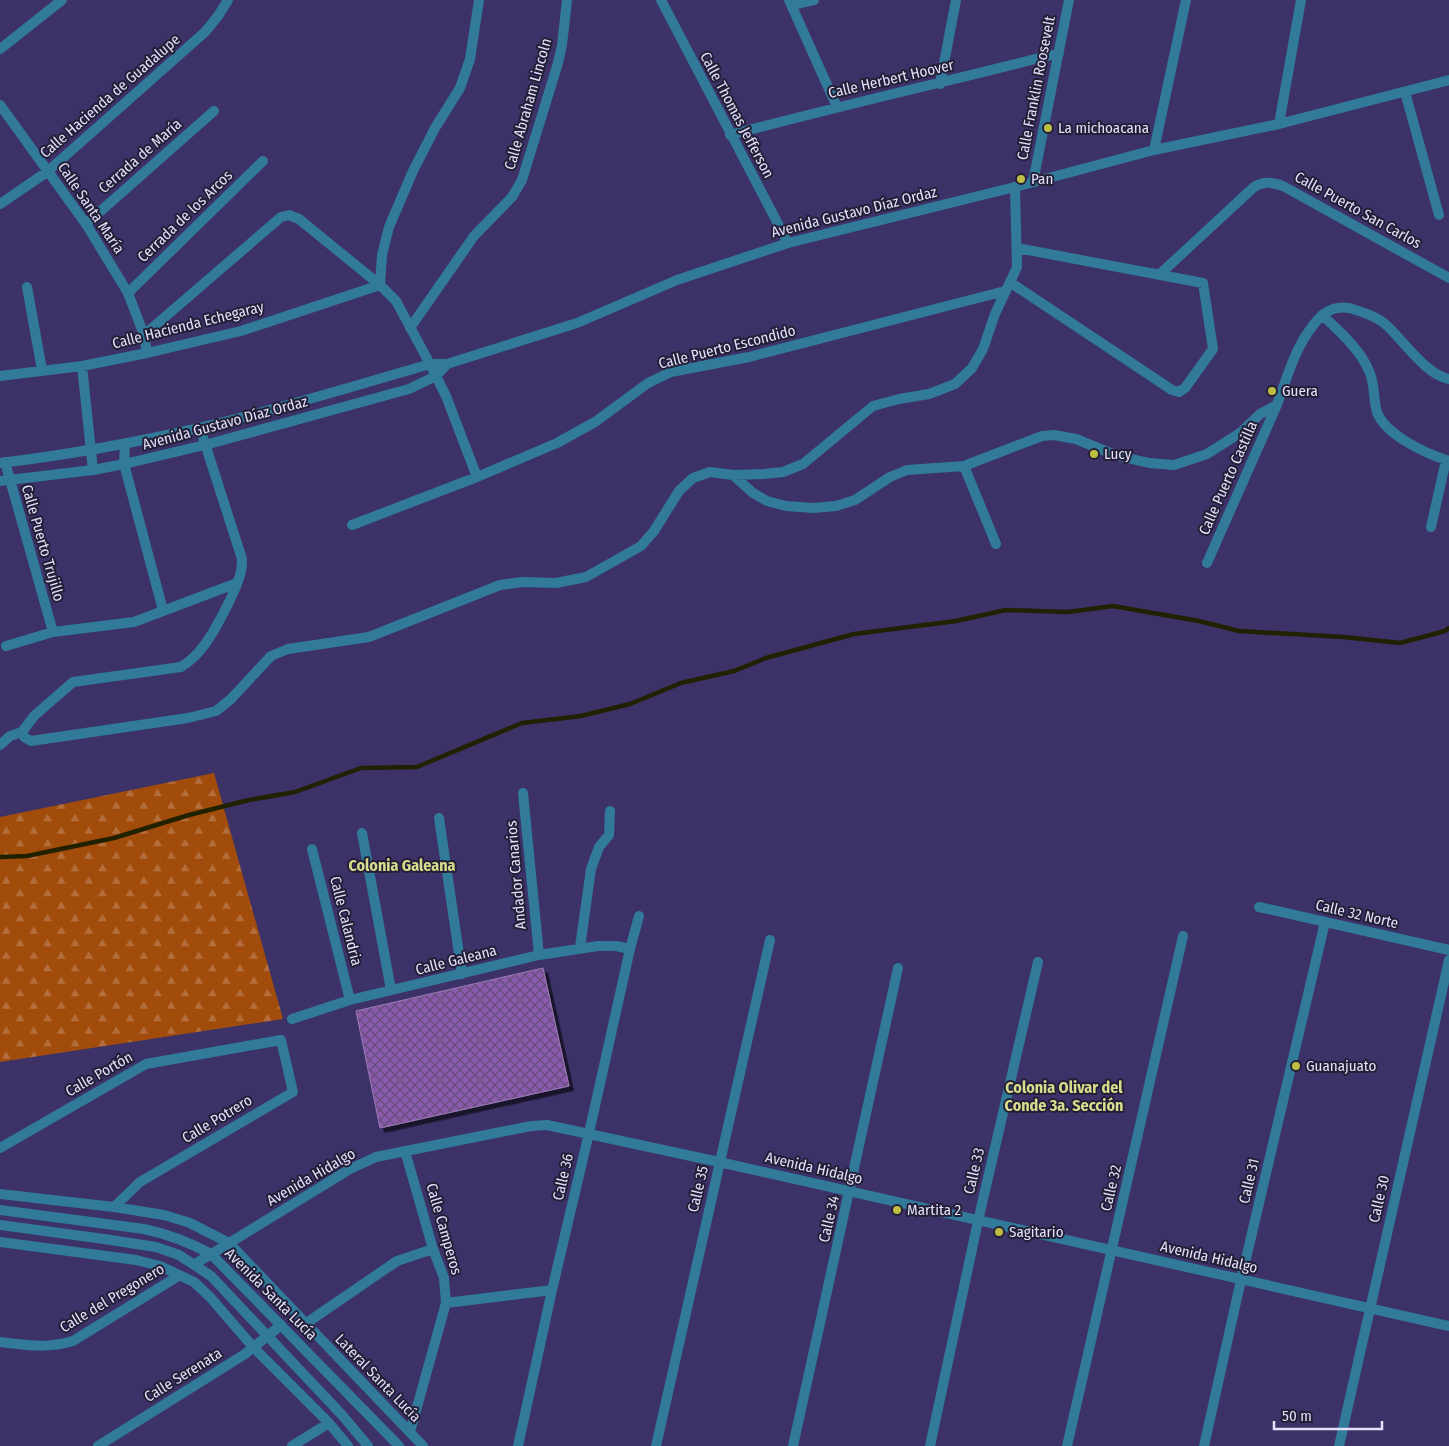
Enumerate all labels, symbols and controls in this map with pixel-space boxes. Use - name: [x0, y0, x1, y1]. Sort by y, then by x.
- street label: Calle Franklin Roosevelt: [1013, 15, 1059, 161]
- street label: Calle Hacienda de Guadalupe: [36, 30, 184, 162]
- street label: Calle Abraham Lincoln: [501, 36, 555, 172]
- street label: Calle Thomas Jefferson: [696, 49, 778, 181]
- street label: Calle Herbert Hoover: [826, 56, 956, 102]
- street label: Cerrada de María: [95, 115, 185, 197]
- place label: La michoacana: [1058, 119, 1149, 137]
- marker: La michoacana: [1042, 122, 1054, 134]
- street label: Calle Santa María: [54, 159, 128, 257]
- street label: Cerrada de los Arcos: [134, 166, 236, 266]
- street label: Calle Puerto San Carlos: [1292, 168, 1424, 252]
- place label: Pan: [1031, 170, 1053, 188]
- marker: Pan: [1015, 173, 1027, 185]
- street label: Avenida Gustavo Díaz Ordaz: [769, 183, 939, 241]
- street label: Calle Hacienda Echegaray: [110, 297, 266, 353]
- street label: Calle Puerto Escondido: [657, 321, 797, 373]
- place label: Guera: [1282, 382, 1318, 400]
- marker: Guera: [1266, 385, 1278, 397]
- street label: Avenida Gustavo Díaz Ordaz: [140, 392, 310, 454]
- street label: Calle Puerto Castilla: [1195, 418, 1261, 538]
- place label: Lucy: [1104, 445, 1132, 463]
- marker: Lucy: [1088, 448, 1100, 460]
- street label: Calle Puerto Trujillo: [18, 483, 68, 603]
- street label: Andador Canarios: [502, 820, 530, 930]
- district label: Colonia Galeana: [348, 856, 456, 875]
- street label: Calle Calandria: [326, 874, 366, 968]
- street label: Calle 32 Norte: [1314, 896, 1400, 932]
- street label: Calle Galeana: [414, 941, 498, 979]
- street label: Calle Portón: [62, 1048, 136, 1100]
- place label: Guanajuato: [1306, 1057, 1377, 1075]
- marker: Guanajuato: [1290, 1060, 1302, 1072]
- district label: Colonia Olivar del Conde 3a. Sección: [1005, 1078, 1123, 1115]
- street label: Calle Potrero: [179, 1091, 255, 1147]
- street label: Avenida Hidalgo: [264, 1144, 359, 1210]
- street label: Calle 33: [960, 1146, 988, 1196]
- street label: Avenida Hidalgo: [764, 1148, 864, 1188]
- street label: Calle 36: [549, 1152, 577, 1202]
- street label: Calle 31: [1235, 1157, 1263, 1205]
- street label: Calle 32: [1097, 1163, 1125, 1213]
- street label: Calle 35: [684, 1164, 712, 1214]
- street label: Calle 30: [1365, 1174, 1393, 1224]
- street label: Calle Camperos: [422, 1181, 466, 1277]
- street label: Calle 34: [815, 1194, 843, 1244]
- place label: Martita 2: [907, 1201, 962, 1219]
- marker: Martita 2: [891, 1204, 903, 1216]
- place label: Sagitario: [1009, 1223, 1064, 1241]
- marker: Sagitario: [993, 1226, 1005, 1238]
- street label: Avenida Hidalgo: [1159, 1237, 1259, 1277]
- street label: Avenida Santa Lucía: [221, 1244, 321, 1344]
- street label: Calle del Pregonero: [56, 1260, 168, 1336]
- street label: Lateral Santa Lucía: [331, 1330, 425, 1426]
- street label: Calle Serenata: [141, 1344, 225, 1406]
- scale bar: [1274, 1398, 1382, 1430]
- text: 50 m: [1282, 1407, 1312, 1425]

